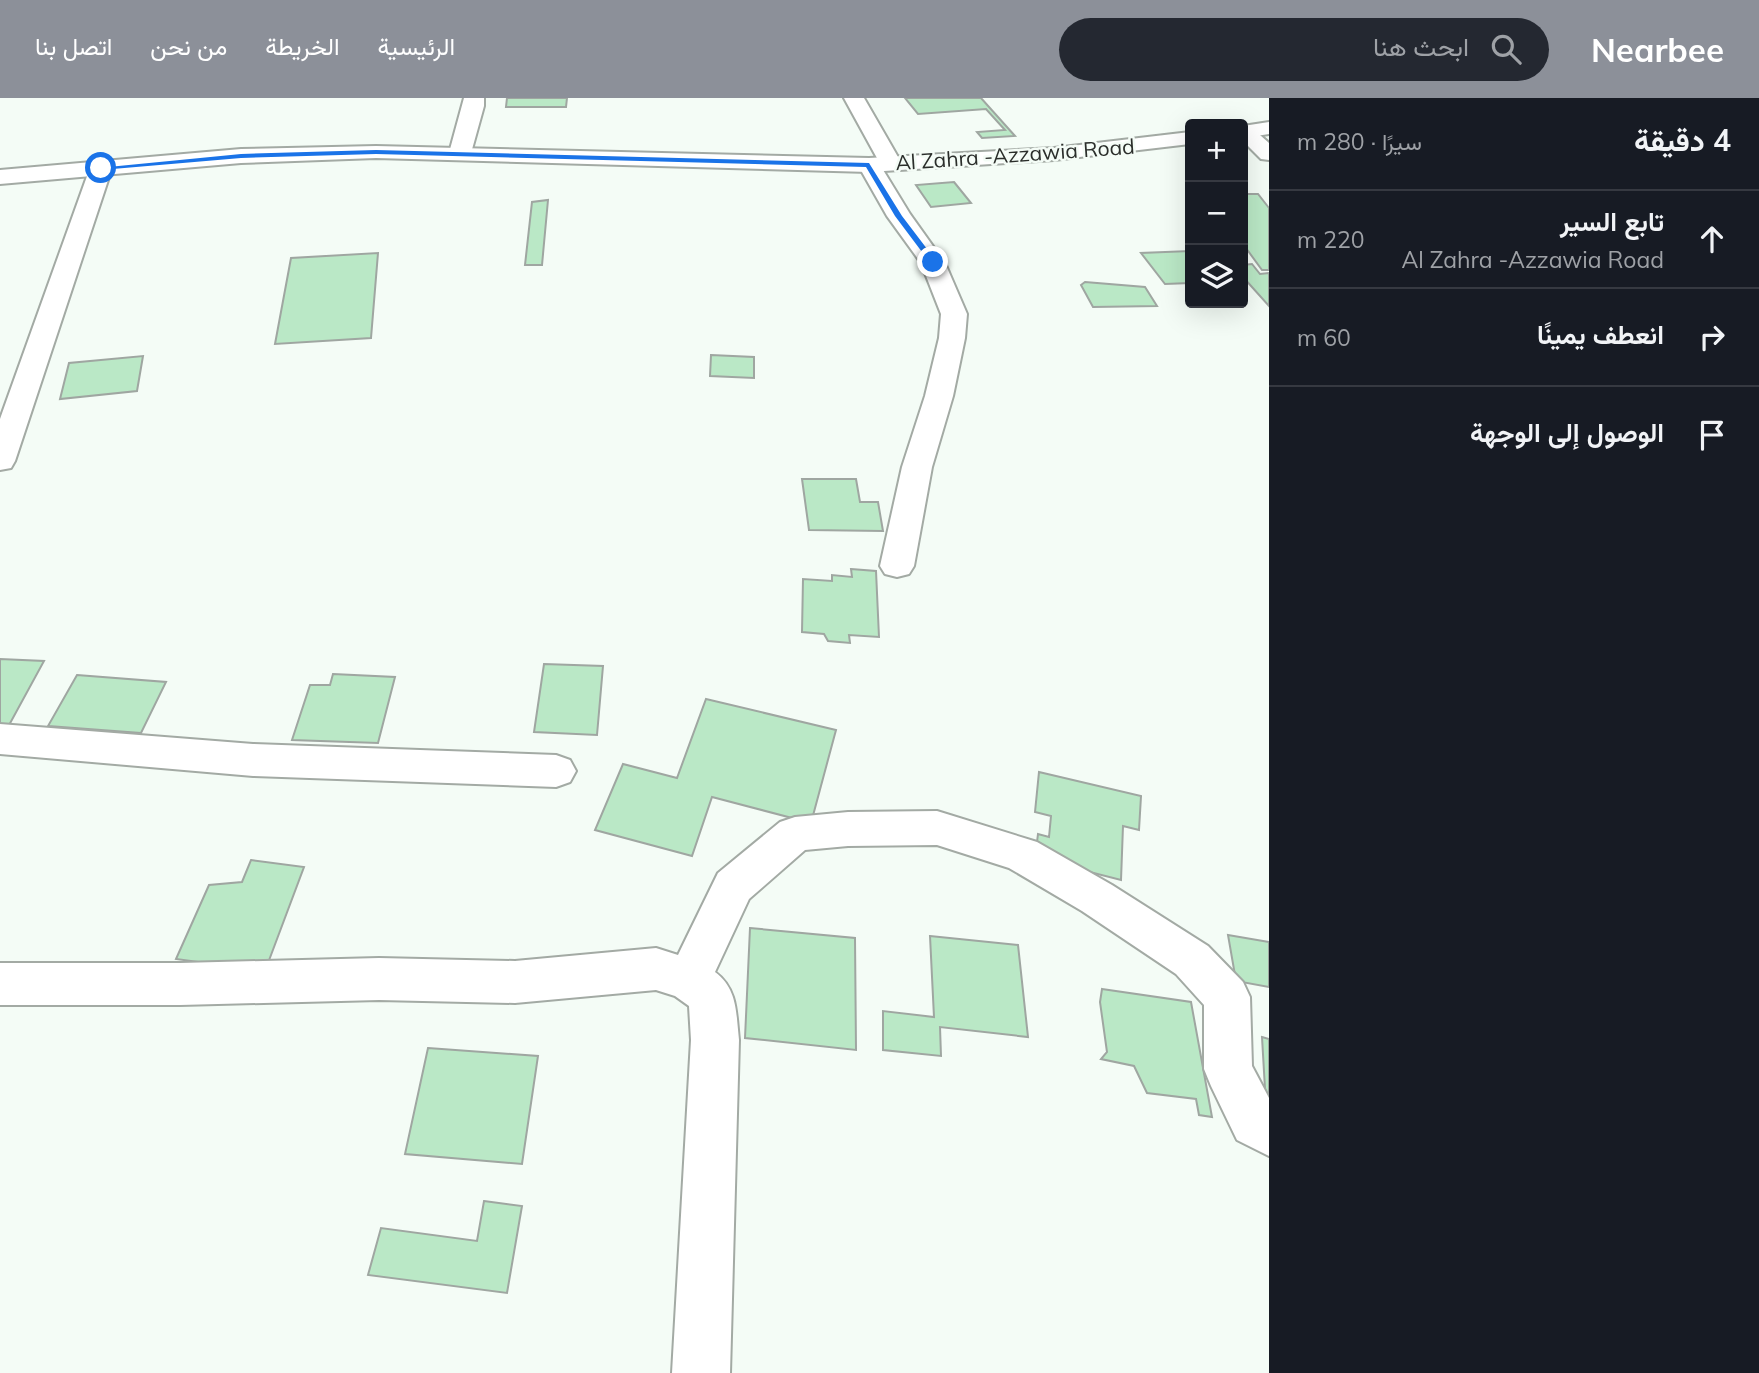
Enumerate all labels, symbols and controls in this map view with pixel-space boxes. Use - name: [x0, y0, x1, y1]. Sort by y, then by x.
- search box: [1059, 18, 1549, 81]
- text: Nearbee: [1591, 29, 1724, 70]
- text: ابحث هنا: [1373, 30, 1469, 63]
- icon: search: [1487, 30, 1525, 68]
- text: اتصل بنا: [35, 31, 112, 61]
- text: من نحن: [150, 31, 227, 61]
- text: الخريطة: [265, 31, 339, 61]
- text: الرئيسية: [377, 31, 455, 61]
- map controls: [1185, 119, 1248, 308]
- button: +: [1185, 119, 1248, 182]
- text: 4 دقيقة: [1634, 121, 1731, 159]
- text: سيرًا · 280 m: [1297, 127, 1422, 156]
- street label: Al Zahra -Azzawia Road: [895, 133, 1135, 175]
- route start: [85, 152, 116, 183]
- button: −: [1185, 182, 1248, 245]
- text: تابع السير: [1560, 205, 1664, 238]
- icon: ahead: [1693, 220, 1731, 258]
- text: 220 m: [1297, 225, 1365, 254]
- button: layers: [1185, 245, 1248, 308]
- text: Al Zahra -Azzawia Road: [1401, 245, 1664, 274]
- route end: [917, 246, 948, 277]
- text: انعطف يمينًا: [1537, 318, 1664, 351]
- icon: right: [1693, 318, 1731, 356]
- text: 60 m: [1297, 323, 1351, 352]
- text: الوصول إلى الوجهة: [1470, 416, 1664, 449]
- icon: arrive: [1693, 416, 1731, 454]

